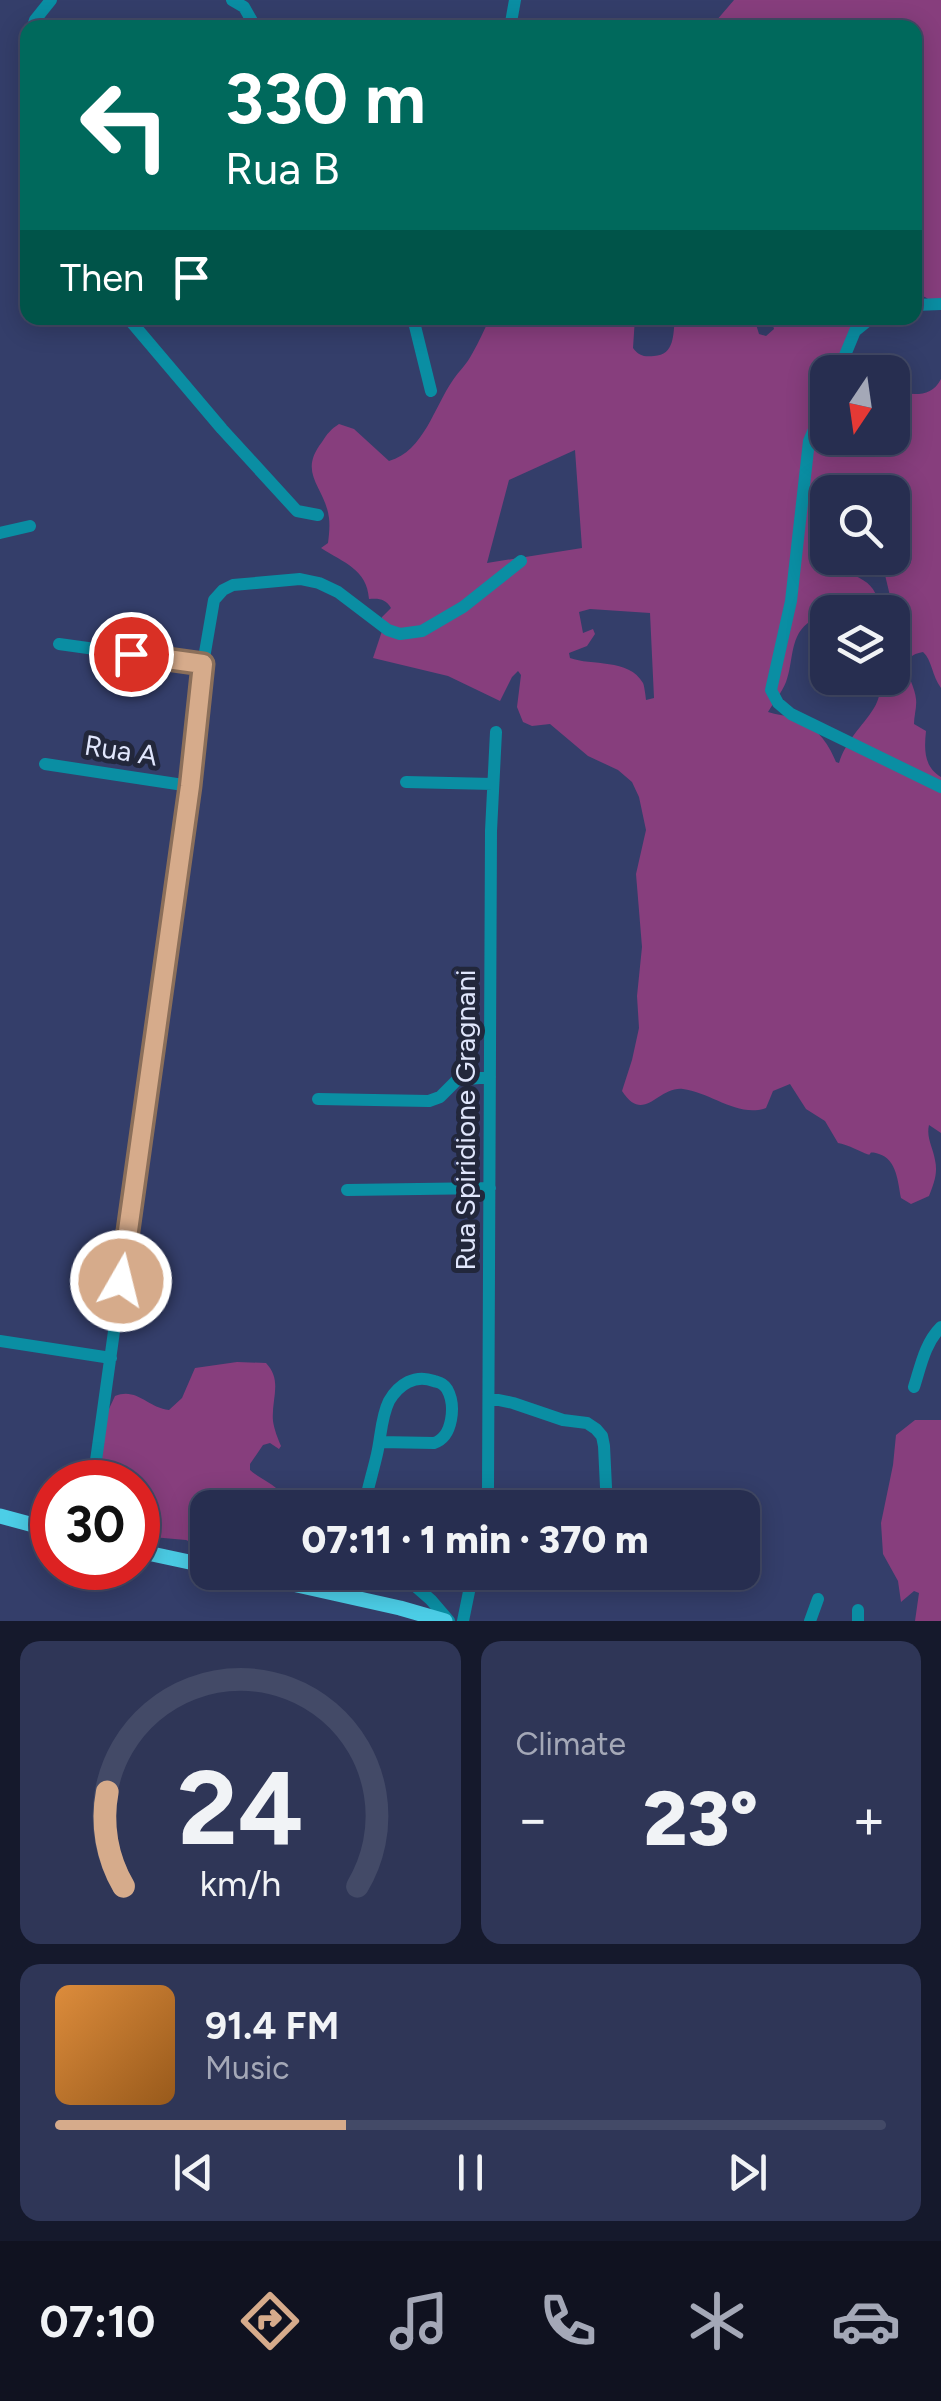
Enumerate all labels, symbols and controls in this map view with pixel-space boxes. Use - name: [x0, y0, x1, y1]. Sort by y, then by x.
- text: 330 m: [225, 56, 426, 141]
- icon: left: [60, 60, 190, 190]
- text: Rua B: [225, 141, 340, 195]
- icon: arrive: [164, 250, 219, 305]
- text: Then: [60, 255, 144, 301]
- north arrow: [810, 355, 910, 455]
- map controls: [810, 355, 910, 695]
- button: search: [810, 475, 910, 575]
- button: layers: [810, 595, 910, 695]
- pin: [89, 612, 174, 697]
- icon: arrive: [104, 627, 159, 682]
- street label: Rua A: [82, 727, 160, 773]
- street label: Rua Spiridione Gragnani: [448, 969, 482, 1271]
- position arrow: [69, 1229, 173, 1333]
- speed limit sign: 30: [30, 1460, 160, 1590]
- text: 07:11 · 1 min · 370 m: [301, 1517, 649, 1563]
- text: Climate: [516, 1725, 626, 1763]
- text: 24: [177, 1745, 303, 1870]
- text: 23°: [643, 1774, 758, 1864]
- text: −: [516, 1786, 550, 1852]
- text: +: [852, 1786, 886, 1852]
- text: km/h: [199, 1862, 281, 1905]
- text: 91.4 FM: [205, 2003, 339, 2049]
- text: Music: [205, 2049, 290, 2087]
- icon: previous: [166, 2145, 221, 2200]
- icon: pause: [443, 2145, 498, 2200]
- icon: next: [720, 2145, 775, 2200]
- icon: directions: [235, 2286, 305, 2356]
- icon: music: [384, 2286, 454, 2356]
- icon: phone: [533, 2286, 603, 2356]
- icon: climate: [682, 2286, 752, 2356]
- icon: car: [831, 2286, 901, 2356]
- text: 07:10: [40, 2294, 155, 2348]

